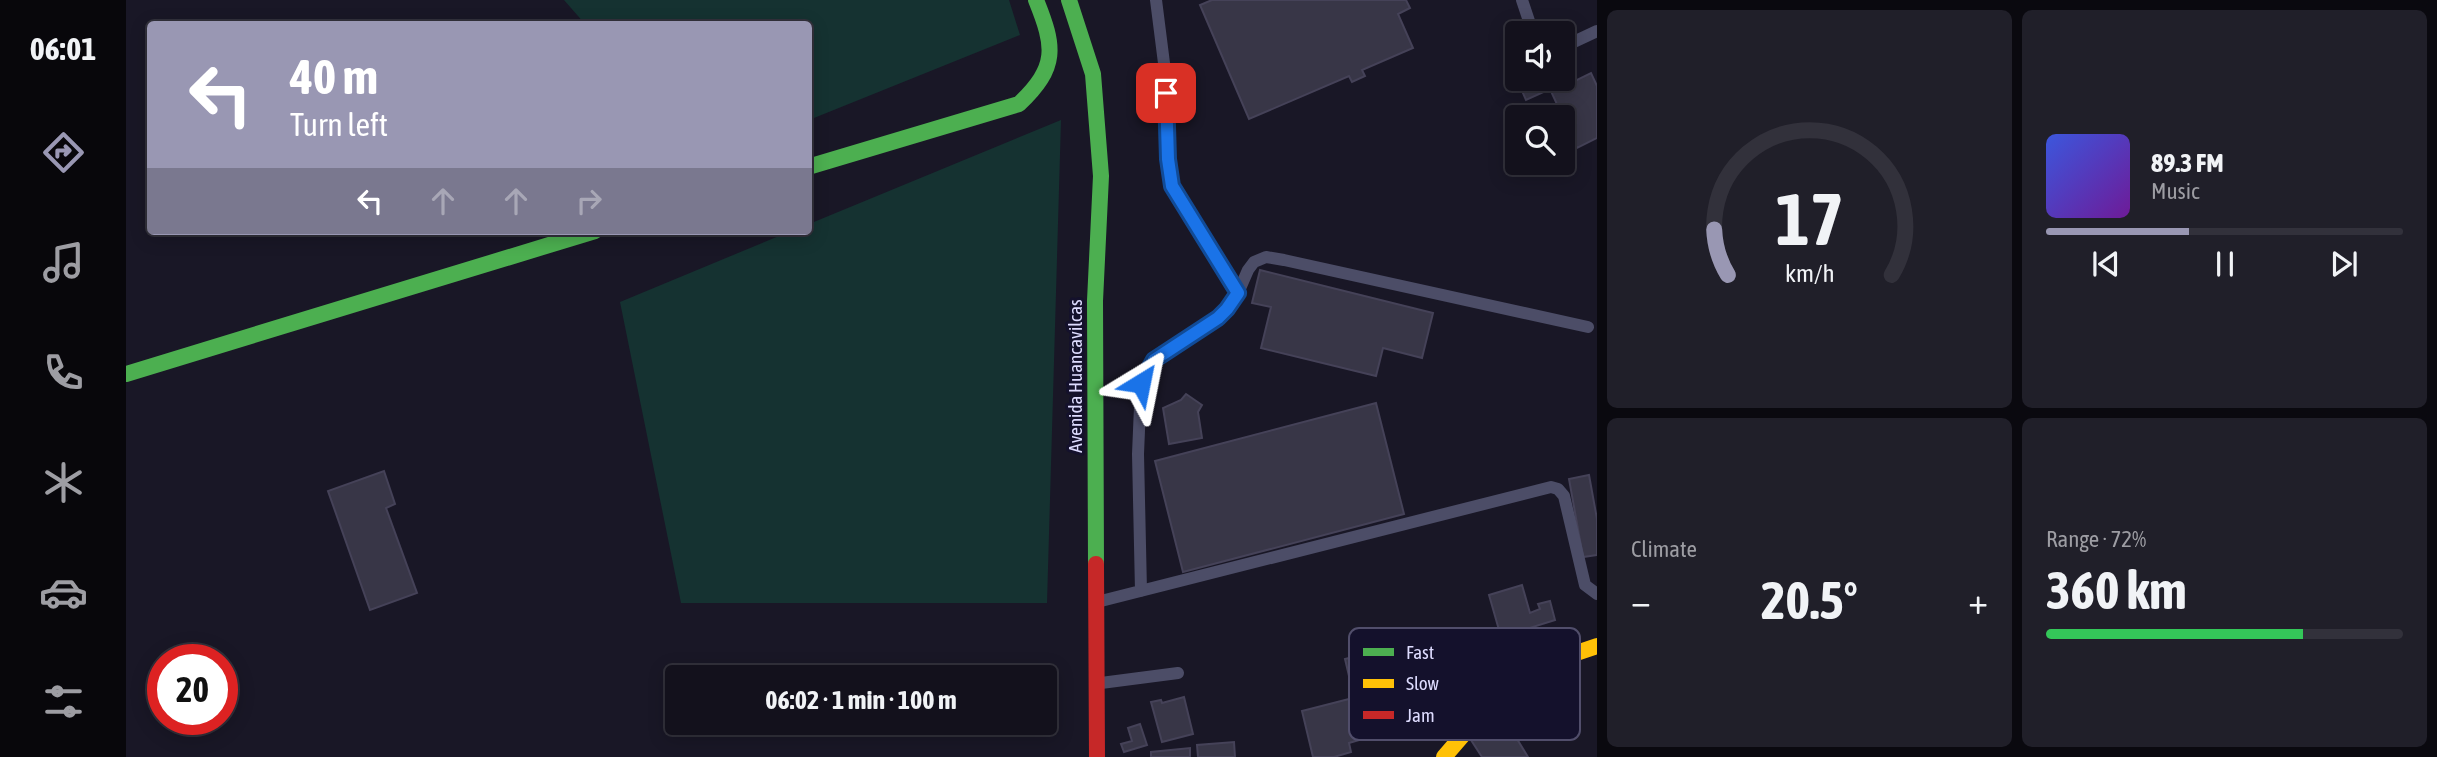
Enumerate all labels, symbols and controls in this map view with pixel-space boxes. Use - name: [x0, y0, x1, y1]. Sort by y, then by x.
- map controls: [1505, 21, 1575, 175]
- button: sound: [1505, 21, 1575, 91]
- text: 06:01: [30, 30, 96, 67]
- text: 40 m: [290, 48, 378, 104]
- icon: left: [175, 49, 266, 140]
- pin: [1136, 63, 1196, 123]
- icon: arrive: [1147, 74, 1185, 112]
- button: search: [1505, 105, 1575, 175]
- text: Turn left: [290, 106, 388, 143]
- icon: directions: [39, 128, 88, 177]
- text: 89.3 FM: [2151, 148, 2224, 178]
- text: 17: [1775, 177, 1844, 260]
- text: Music: [2151, 178, 2199, 204]
- icon: left: [351, 182, 389, 220]
- icon: ahead: [424, 182, 462, 220]
- icon: ahead: [497, 182, 535, 220]
- icon: right: [570, 182, 608, 220]
- icon: music: [39, 238, 88, 287]
- icon: previous: [2087, 245, 2125, 283]
- icon: pause: [2206, 245, 2244, 283]
- icon: next: [2325, 245, 2363, 283]
- text: km/h: [1785, 259, 1834, 287]
- street label: Avenida Huancavilcas: [1064, 299, 1086, 453]
- position arrow: [1104, 346, 1178, 420]
- icon: phone: [39, 348, 88, 397]
- icon: climate: [39, 458, 88, 507]
- text: Range · 72%: [2046, 526, 2146, 552]
- text: Climate: [1631, 536, 1697, 562]
- text: 360 km: [2046, 560, 2187, 620]
- icon: car: [39, 568, 88, 617]
- text: 20.5°: [1761, 570, 1858, 630]
- text: −: [1631, 579, 1651, 622]
- text: +: [1968, 579, 1988, 622]
- legend: [1349, 628, 1580, 740]
- text: Fast: [1406, 641, 1434, 663]
- speed limit sign: 20: [147, 644, 238, 735]
- text: Slow: [1406, 672, 1440, 694]
- icon: filters: [39, 677, 88, 726]
- text: 06:02 · 1 min · 100 m: [765, 685, 957, 715]
- text: Jam: [1406, 704, 1435, 726]

